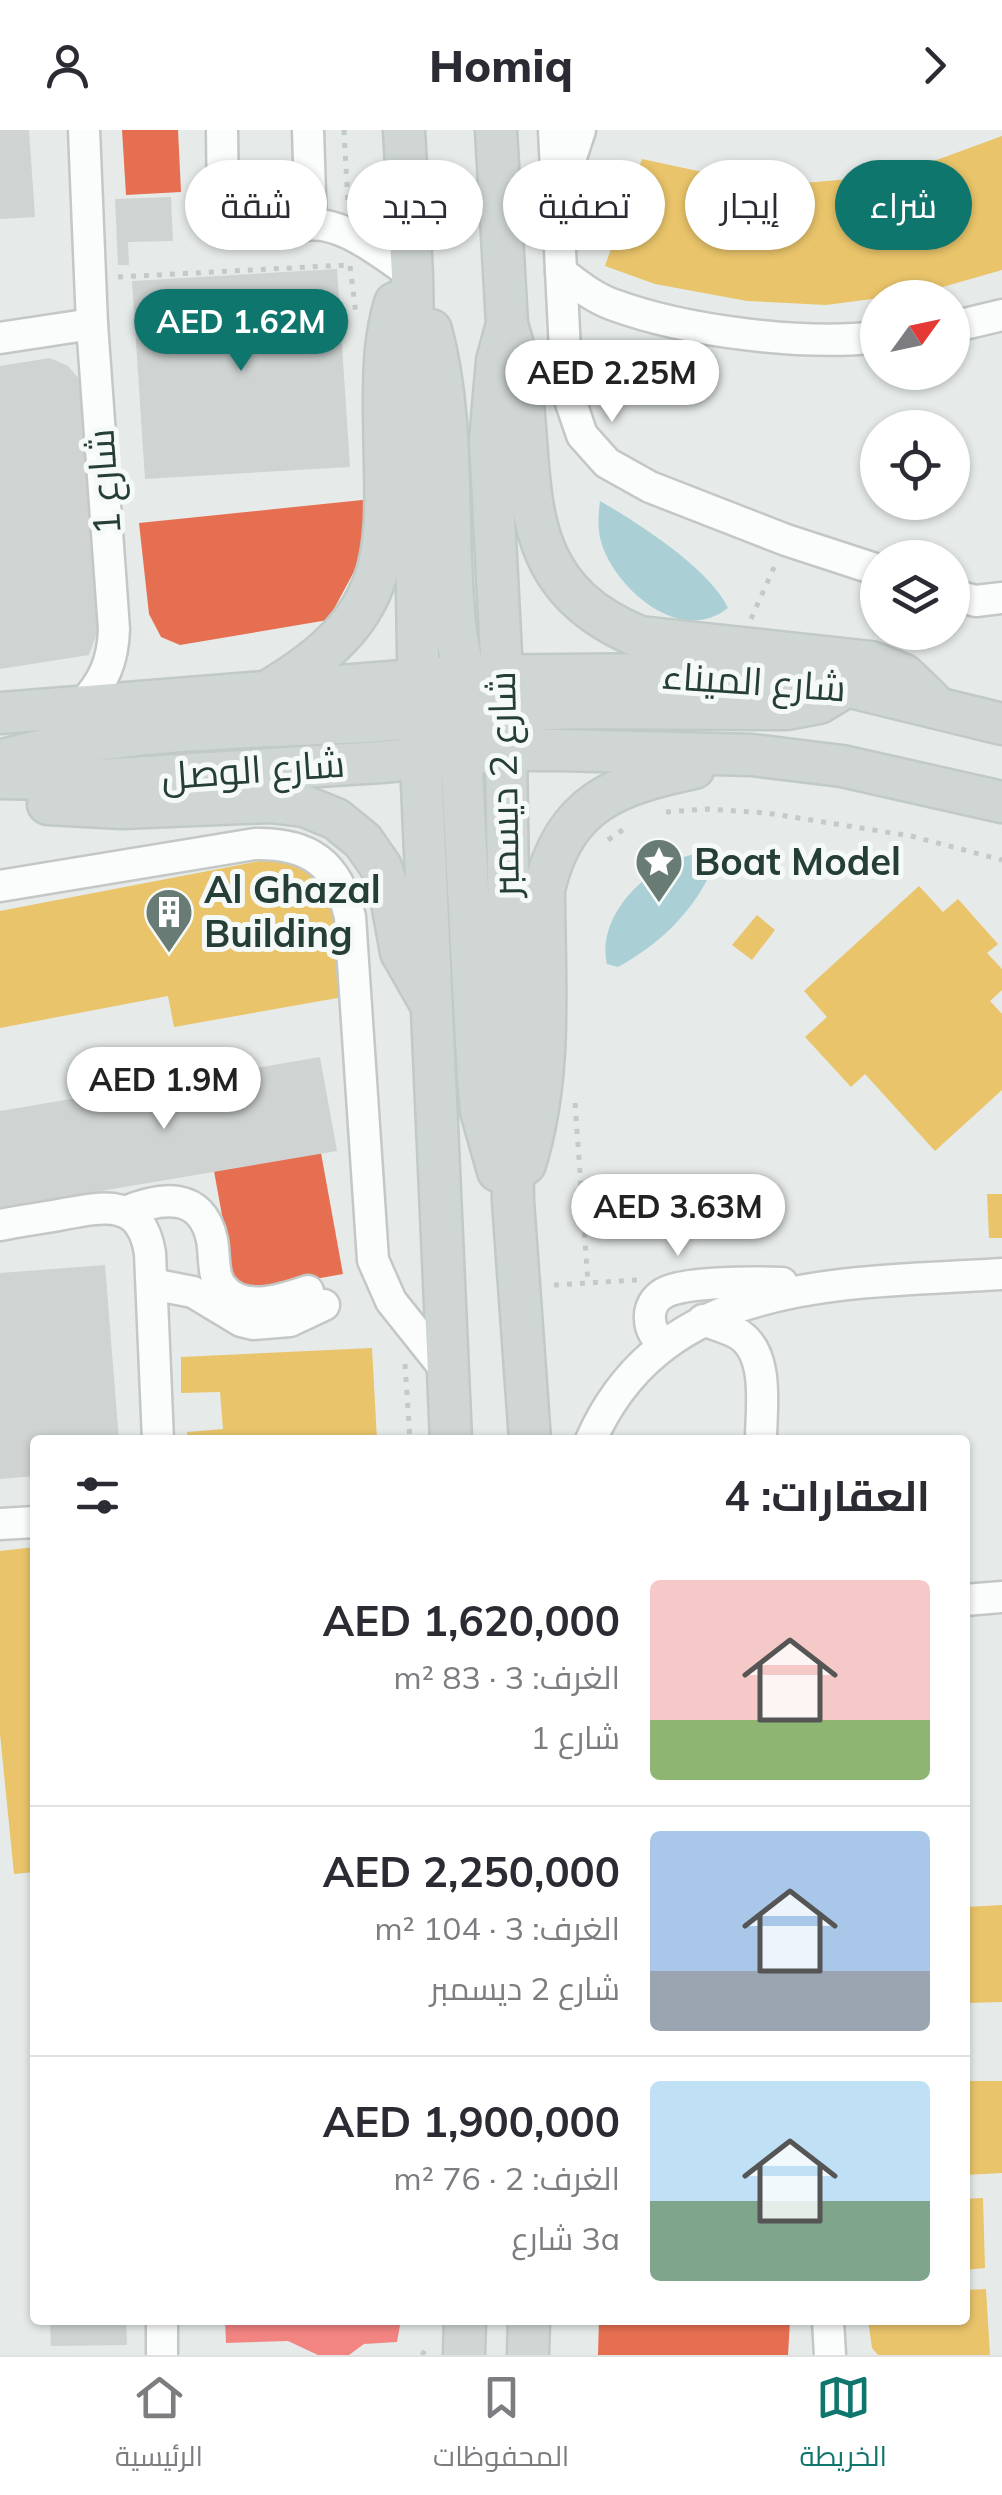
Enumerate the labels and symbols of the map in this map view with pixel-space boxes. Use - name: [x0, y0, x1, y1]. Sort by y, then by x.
- north arrow: [860, 280, 970, 390]
- pin: AED 1.62M: [127, 289, 355, 374]
- pin: AED 2.25M: [498, 340, 726, 425]
- street label: شارع 1: [75, 427, 133, 537]
- street label: شارع الميناء: [660, 651, 848, 713]
- street label: شارع 2 ديسمبر: [477, 671, 531, 899]
- street label: شارع الوصل: [160, 739, 346, 801]
- place icon: Boat Model: [633, 836, 685, 904]
- place label: Boat Model: [694, 837, 901, 885]
- place label: Al Ghazal Building: [204, 865, 381, 957]
- building icon: Al Ghazal Building: [143, 886, 195, 954]
- pin: AED 1.9M: [61, 1047, 267, 1132]
- pin: AED 3.63M: [564, 1174, 792, 1259]

